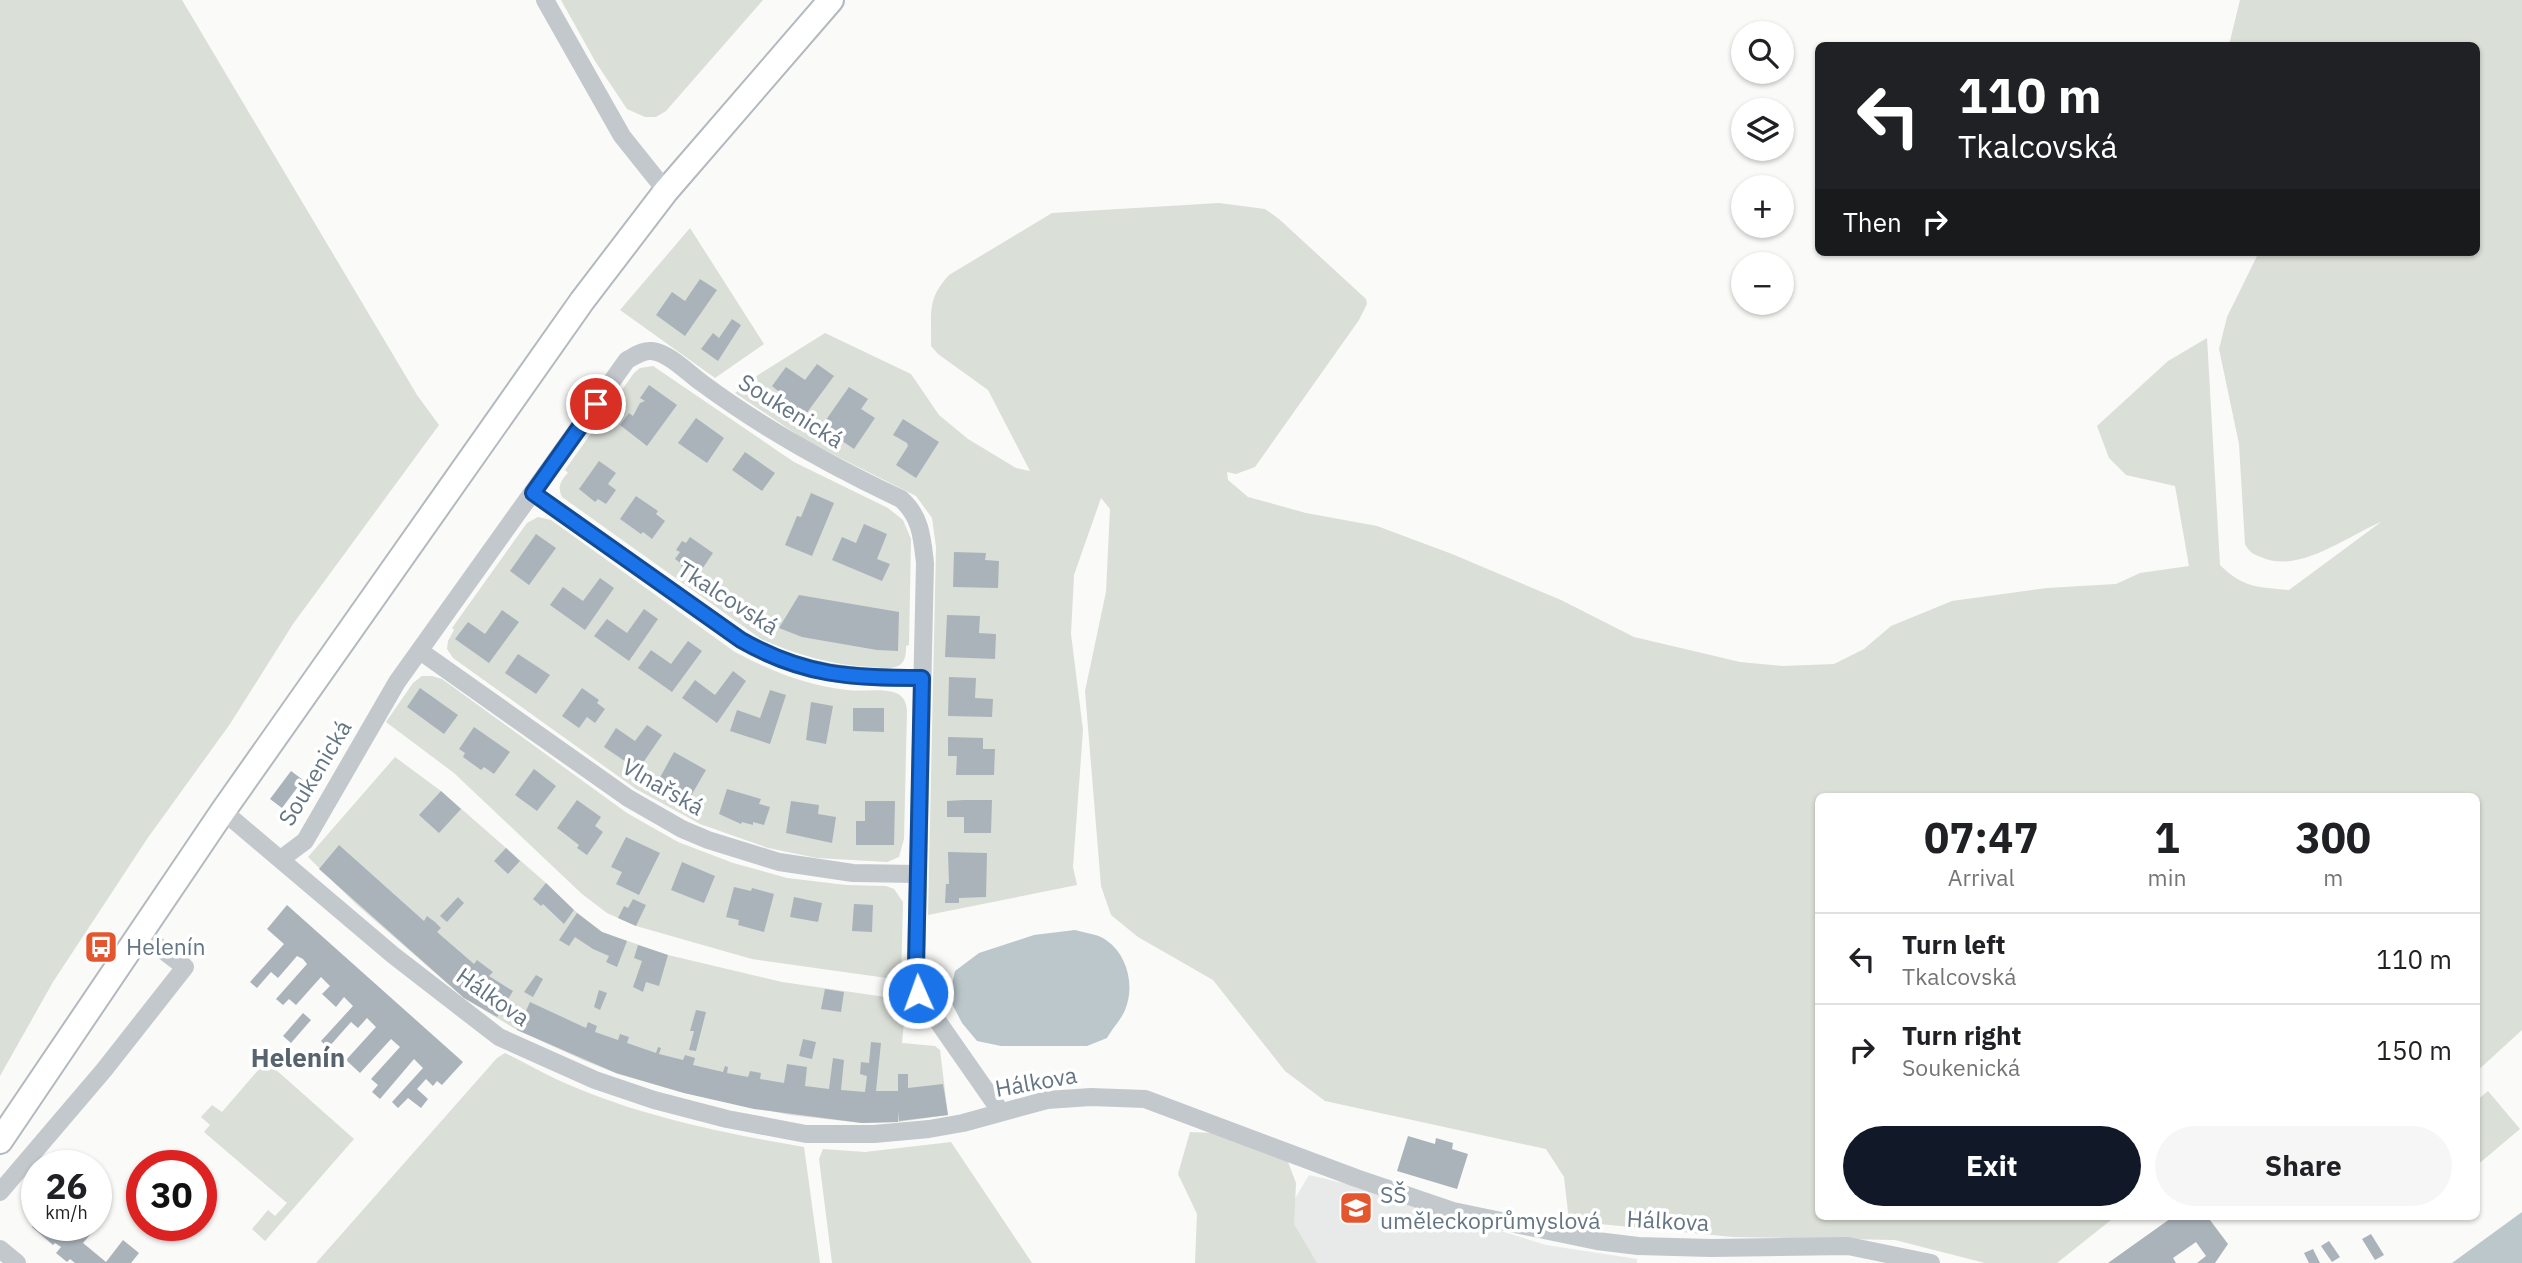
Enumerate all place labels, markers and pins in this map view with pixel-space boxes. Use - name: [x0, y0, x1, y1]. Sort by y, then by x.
- pin: [566, 374, 626, 434]
- bus stop icon: Helenín: [82, 928, 120, 966]
- place label: Helenín: [126, 931, 206, 961]
- place label: SŠ uměleckoprůmyslová: [1380, 1179, 1601, 1235]
- school or university icon: SŠ uměleckoprůmyslová: [1337, 1189, 1375, 1227]

